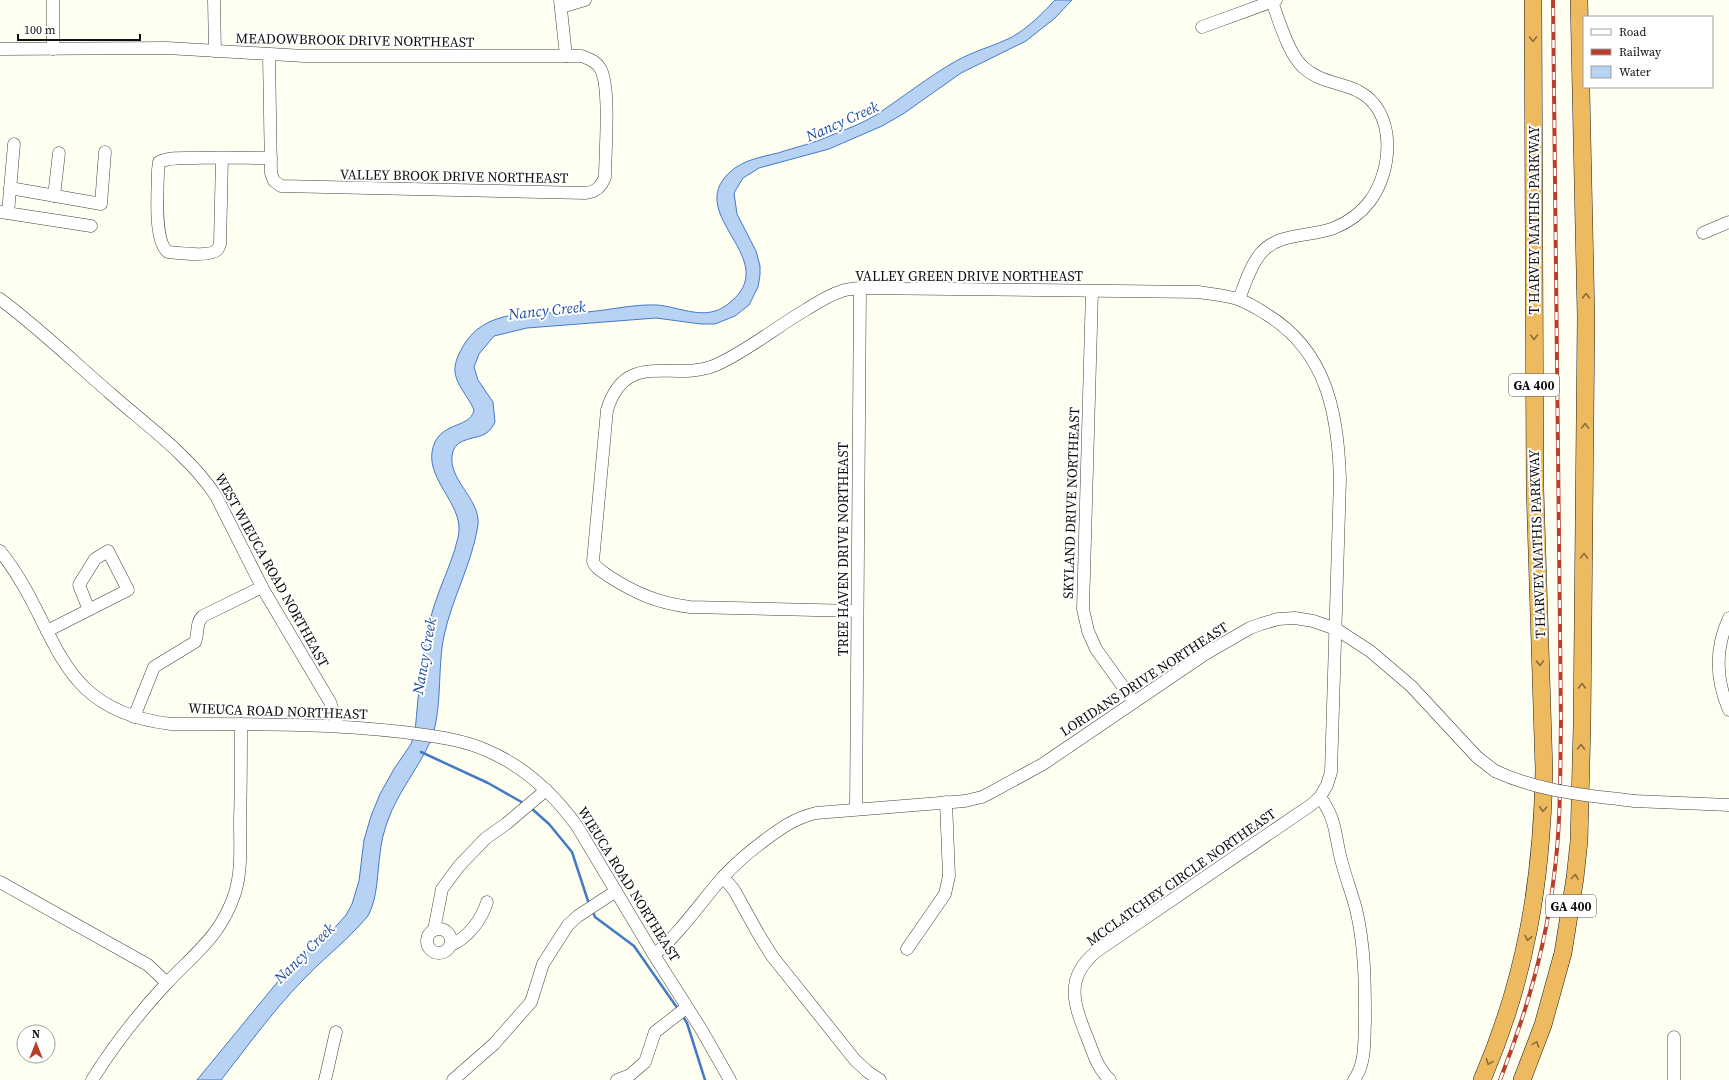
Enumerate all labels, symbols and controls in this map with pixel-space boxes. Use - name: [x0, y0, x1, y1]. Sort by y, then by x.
- scale bar: [18, 16, 140, 42]
- legend: [1583, 16, 1713, 88]
- text: 100 m: [24, 22, 56, 38]
- text: Road: [1619, 24, 1646, 40]
- street label: MEADOWBROOK DRIVE NORTHEAST: [235, 28, 475, 52]
- one-way arrow: [1529, 36, 1537, 42]
- text: Railway: [1619, 44, 1662, 60]
- text: Water: [1619, 64, 1651, 80]
- water label: Nancy Creek: [801, 95, 882, 147]
- street label: T HARVEY MATHIS PARKWAY: [1524, 125, 1544, 315]
- street label: VALLEY BROOK DRIVE NORTHEAST: [340, 164, 569, 188]
- street label: VALLEY GREEN DRIVE NORTHEAST: [855, 266, 1083, 286]
- one-way arrow: [1581, 293, 1590, 299]
- water label: Nancy Creek: [506, 295, 588, 325]
- one-way arrow: [1530, 334, 1538, 340]
- road number: GA 400: [1509, 374, 1559, 396]
- street label: SKYLAND DRIVE NORTHEAST: [1058, 406, 1084, 599]
- one-way arrow: [1581, 423, 1589, 429]
- street label: TREE HAVEN DRIVE NORTHEAST: [833, 442, 853, 656]
- street label: T HARVEY MATHIS PARKWAY: [1524, 449, 1550, 639]
- street label: WEST WIEUCA ROAD NORTHEAST: [210, 469, 334, 671]
- one-way arrow: [1580, 553, 1588, 559]
- water label: Nancy Creek: [407, 615, 441, 697]
- street label: LORIDANS DRIVE NORTHEAST: [1056, 617, 1232, 741]
- one-way arrow: [1536, 660, 1545, 666]
- one-way arrow: [1578, 683, 1586, 689]
- street label: WIEUCA ROAD NORTHEAST: [188, 698, 369, 724]
- one-way arrow: [1577, 744, 1585, 750]
- street label: WIEUCA ROAD NORTHEAST: [573, 803, 685, 966]
- street label: MCCLATCHEY CIRCLE NORTHEAST: [1082, 803, 1280, 950]
- one-way arrow: [1539, 806, 1547, 812]
- one-way arrow: [1570, 874, 1579, 880]
- road number: GA 400: [1546, 895, 1596, 917]
- water label: Nancy Creek: [268, 918, 339, 989]
- one-way arrow: [1524, 935, 1533, 941]
- north arrow: [16, 1024, 56, 1064]
- text: N: [32, 1027, 40, 1042]
- one-way arrow: [1532, 1040, 1540, 1047]
- one-way arrow: [1486, 1058, 1494, 1065]

